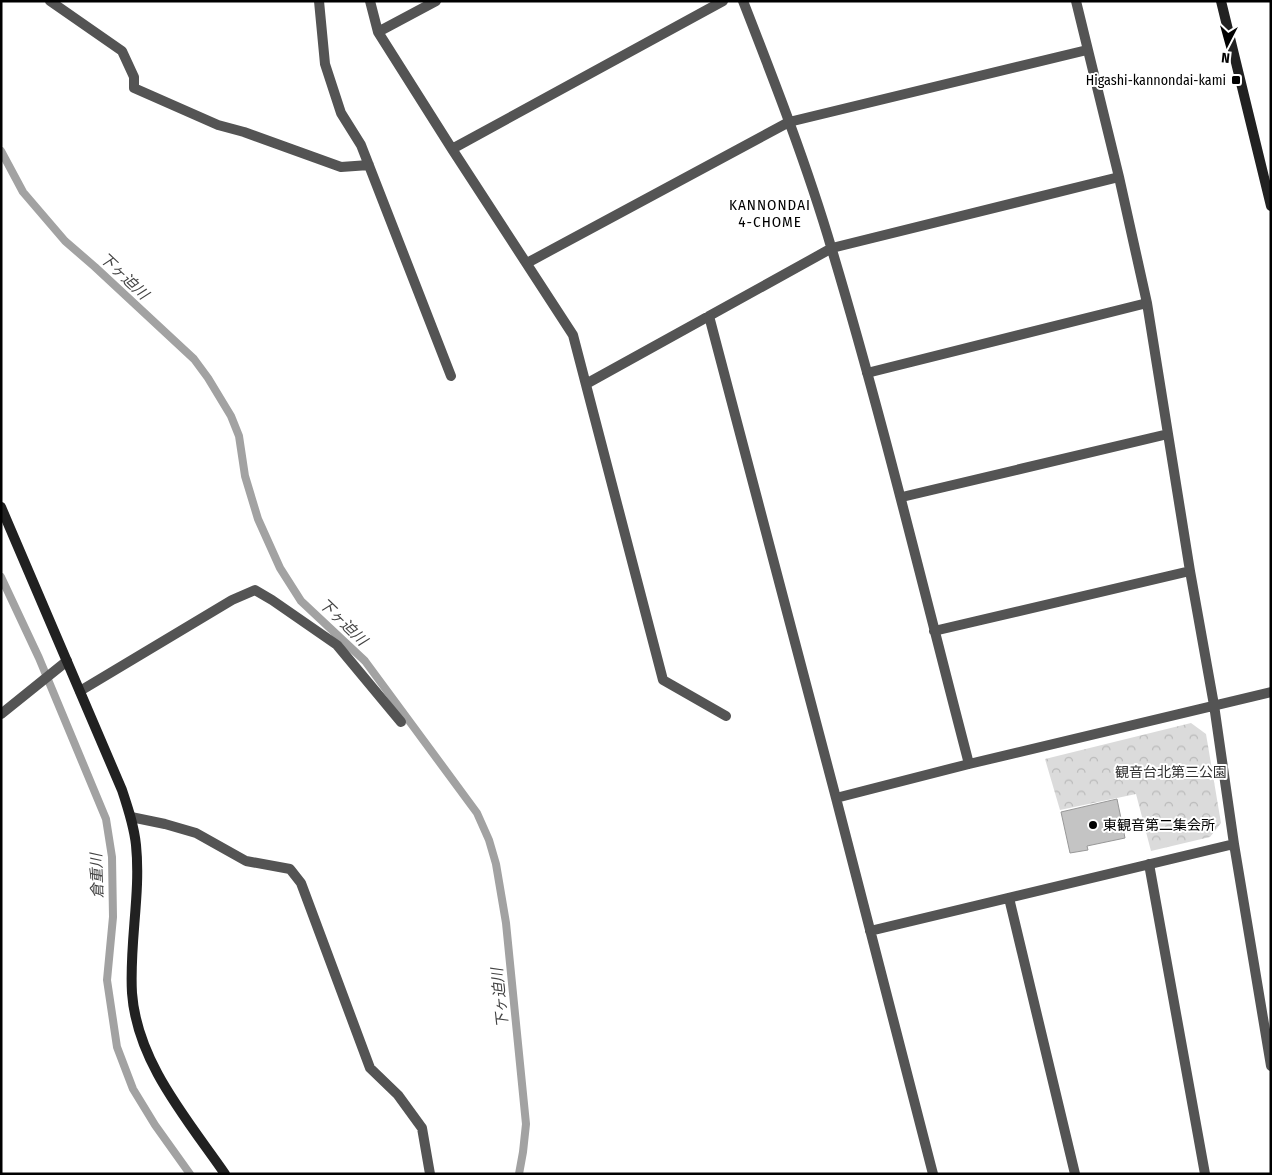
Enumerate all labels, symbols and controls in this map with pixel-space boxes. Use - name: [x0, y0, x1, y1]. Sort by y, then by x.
- north arrow: [1202, 20, 1252, 70]
- text: N: [1221, 49, 1231, 66]
- place label: Higashi-kannondai-kami: [1086, 72, 1226, 89]
- marker: Higashi-kannondai-kami: [1230, 74, 1242, 86]
- district label: KANNONDAI 4-CHOME: [729, 196, 811, 231]
- water label: 下ヶ迫川: [96, 249, 154, 304]
- water label: 下ヶ迫川: [315, 595, 372, 651]
- park label: 観音台北第三公園: [1115, 764, 1227, 781]
- place label: 東観音第二集会所: [1103, 817, 1215, 834]
- marker: 東観音第二集会所: [1087, 819, 1099, 831]
- water label: 倉重川: [87, 851, 107, 899]
- water label: 下ヶ迫川: [488, 965, 512, 1029]

